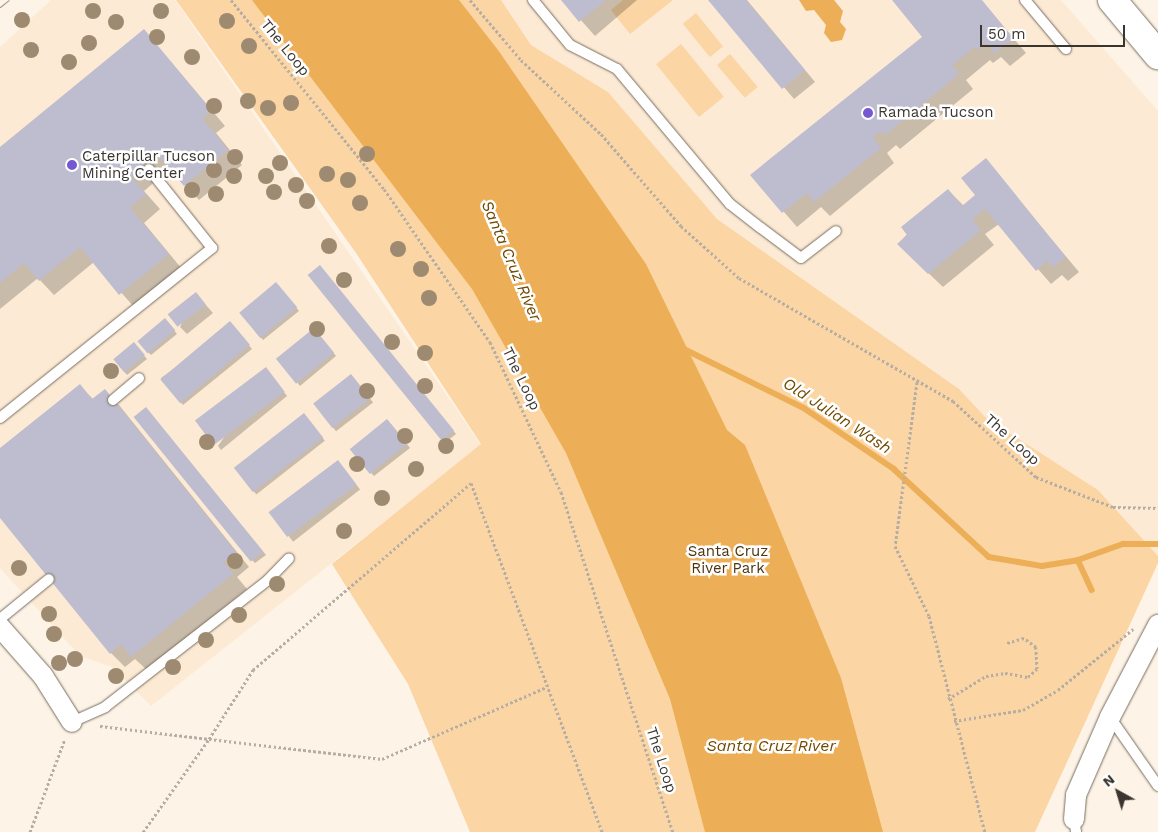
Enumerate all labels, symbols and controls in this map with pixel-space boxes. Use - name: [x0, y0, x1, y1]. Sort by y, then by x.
- scale bar: [983, 15, 1128, 47]
- street label: The Loop: [257, 16, 313, 80]
- text: 50 m: [988, 25, 1025, 43]
- place label: Ramada Tucson: [878, 104, 994, 122]
- marker: Ramada Tucson: [862, 107, 874, 119]
- place label: Caterpillar Tucson Mining Center: [82, 147, 216, 182]
- marker: Caterpillar Tucson Mining Center: [66, 159, 78, 171]
- water label: Santa Cruz River: [477, 198, 545, 324]
- street label: The Loop: [498, 345, 544, 413]
- water label: Old Julian Wash: [779, 374, 895, 458]
- street label: The Loop: [981, 411, 1043, 469]
- park label: Santa Cruz River Park: [688, 542, 768, 577]
- street label: The Loop: [642, 725, 680, 795]
- water label: Santa Cruz River: [706, 736, 836, 756]
- north arrow: [1093, 767, 1143, 817]
- text: N: [1099, 771, 1118, 790]

